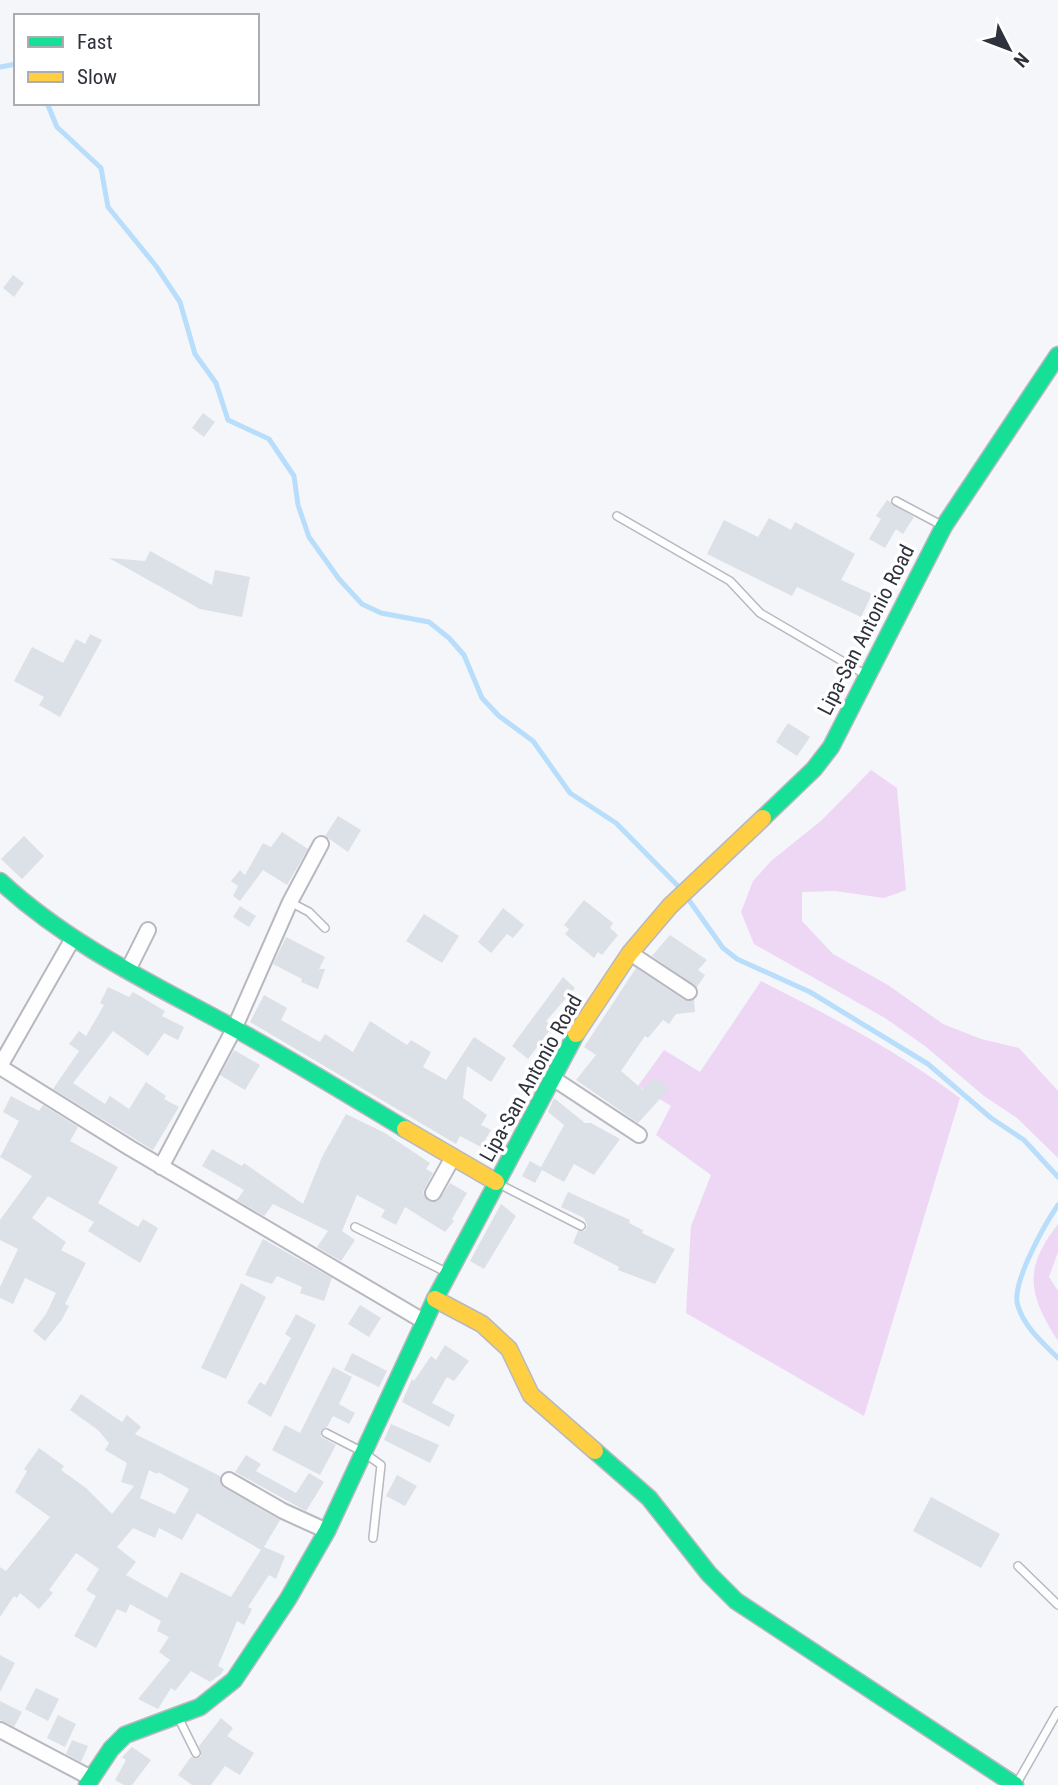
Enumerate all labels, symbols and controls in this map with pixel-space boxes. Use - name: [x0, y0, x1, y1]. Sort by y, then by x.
- legend: [14, 14, 259, 105]
- north arrow: [974, 14, 1044, 84]
- text: Fast: [77, 30, 113, 54]
- text: N: [1009, 48, 1034, 72]
- text: Slow: [77, 65, 117, 89]
- street label: Lipa-San Antonio Road: [813, 541, 919, 719]
- street label: Lipa-San Antonio Road: [475, 990, 587, 1166]

